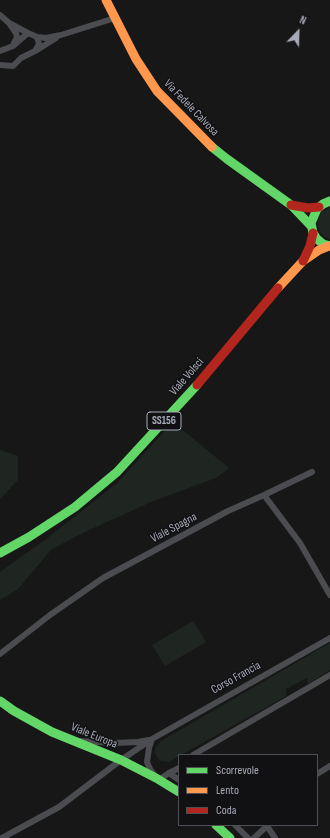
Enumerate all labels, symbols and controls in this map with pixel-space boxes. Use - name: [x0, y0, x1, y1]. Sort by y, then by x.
- north arrow: [278, 12, 318, 52]
- text: N: [298, 13, 308, 28]
- street label: Via Fedele Calvosa: [160, 77, 222, 139]
- street label: Viale Volsci: [167, 355, 207, 399]
- road number: SS156: [147, 412, 181, 430]
- street label: Viale Spagna: [148, 510, 200, 546]
- street label: Corso Francia: [209, 659, 263, 697]
- street label: Viale Europa: [69, 720, 119, 752]
- legend: [178, 754, 318, 826]
- text: Scorrevole: [216, 763, 259, 778]
- text: Lento: [216, 783, 239, 798]
- text: Coda: [216, 803, 236, 818]

